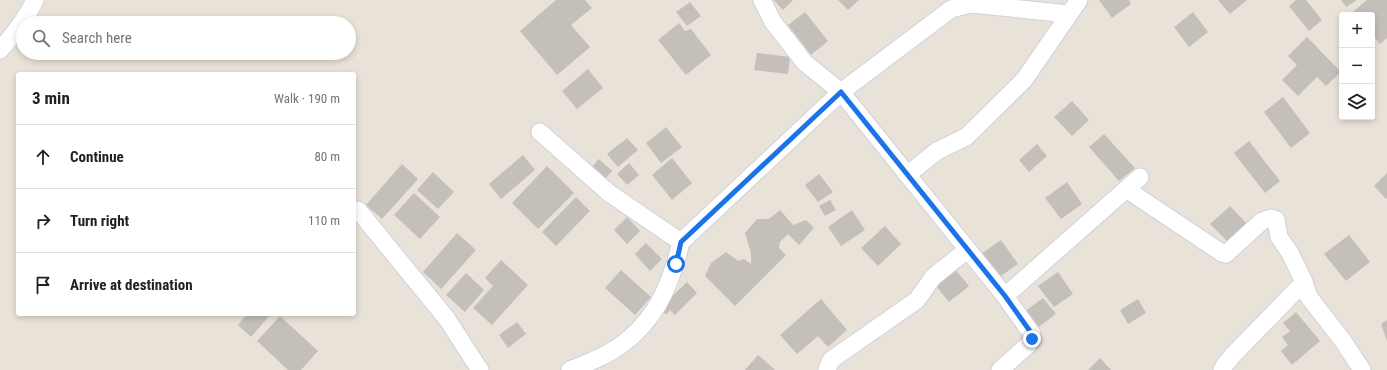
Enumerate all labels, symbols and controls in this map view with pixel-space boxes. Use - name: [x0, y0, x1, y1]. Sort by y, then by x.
- map controls: [1339, 12, 1375, 120]
- button: +: [1339, 12, 1375, 48]
- search box: [16, 16, 356, 60]
- icon: search: [30, 27, 52, 49]
- text: Search here: [62, 29, 132, 47]
- button: −: [1339, 48, 1375, 84]
- button: layers: [1339, 84, 1375, 120]
- text: 3 min: [32, 88, 70, 108]
- text: Walk · 190 m: [274, 91, 340, 106]
- icon: ahead: [32, 146, 54, 168]
- text: Continue: [70, 148, 124, 166]
- text: 80 m: [314, 149, 340, 164]
- icon: right: [32, 210, 54, 232]
- text: Turn right: [70, 212, 129, 230]
- text: 110 m: [308, 213, 340, 228]
- route start: [667, 255, 685, 273]
- icon: arrive: [32, 274, 54, 296]
- text: Arrive at destination: [70, 276, 193, 294]
- route end: [1023, 330, 1041, 348]

